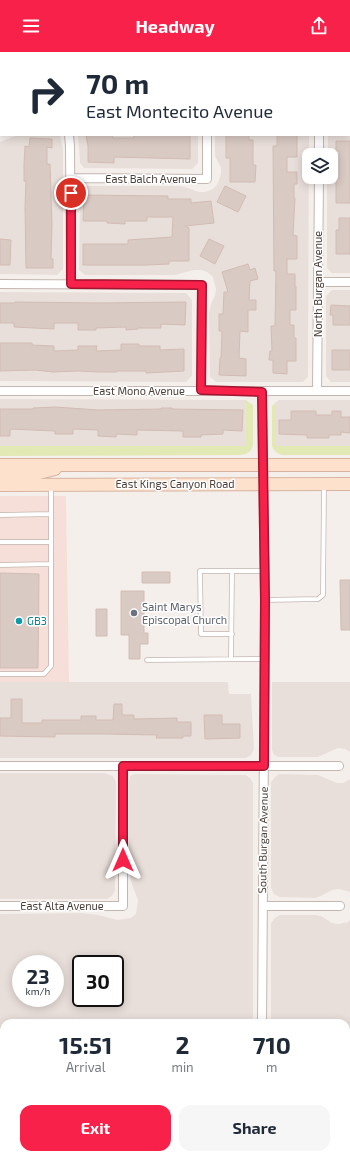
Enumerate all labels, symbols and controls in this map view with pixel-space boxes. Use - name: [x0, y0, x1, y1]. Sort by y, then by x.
- icon: menu: [20, 15, 42, 37]
- text: Headway: [135, 15, 215, 37]
- icon: share: [308, 15, 330, 37]
- text: 70 m: [86, 66, 149, 100]
- icon: right: [20, 68, 72, 120]
- text: East Montecito Avenue: [86, 100, 273, 122]
- map controls: [302, 148, 338, 184]
- button: layers: [302, 148, 338, 184]
- street label: East Balch Avenue: [105, 172, 197, 185]
- pin: [54, 176, 88, 210]
- icon: arrive: [60, 182, 82, 204]
- street label: North Burgan Avenue: [311, 231, 324, 337]
- street label: East Mono Avenue: [93, 384, 185, 397]
- street label: East Kings Canyon Road: [115, 477, 235, 490]
- place label: Saint Marys Episcopal Church: [142, 600, 227, 626]
- marker: Saint Marys Episcopal Church: [129, 608, 139, 618]
- place label: GB3: [27, 614, 47, 627]
- marker: GB3: [14, 616, 24, 626]
- street label: South Burgan Avenue: [255, 786, 270, 893]
- position arrow: [102, 839, 144, 881]
- street label: East Alta Avenue: [20, 899, 104, 912]
- speed limit sign: 30: [72, 955, 124, 1007]
- text: 23: [27, 964, 49, 988]
- text: km/h: [26, 985, 50, 997]
- text: 15:51: [59, 1030, 112, 1059]
- text: 2: [176, 1030, 190, 1059]
- text: 710: [253, 1030, 291, 1059]
- text: Arrival: [66, 1059, 106, 1075]
- text: min: [172, 1059, 194, 1075]
- text: m: [266, 1059, 278, 1075]
- button: Exit: [20, 1105, 171, 1151]
- button: Share: [179, 1105, 330, 1151]

